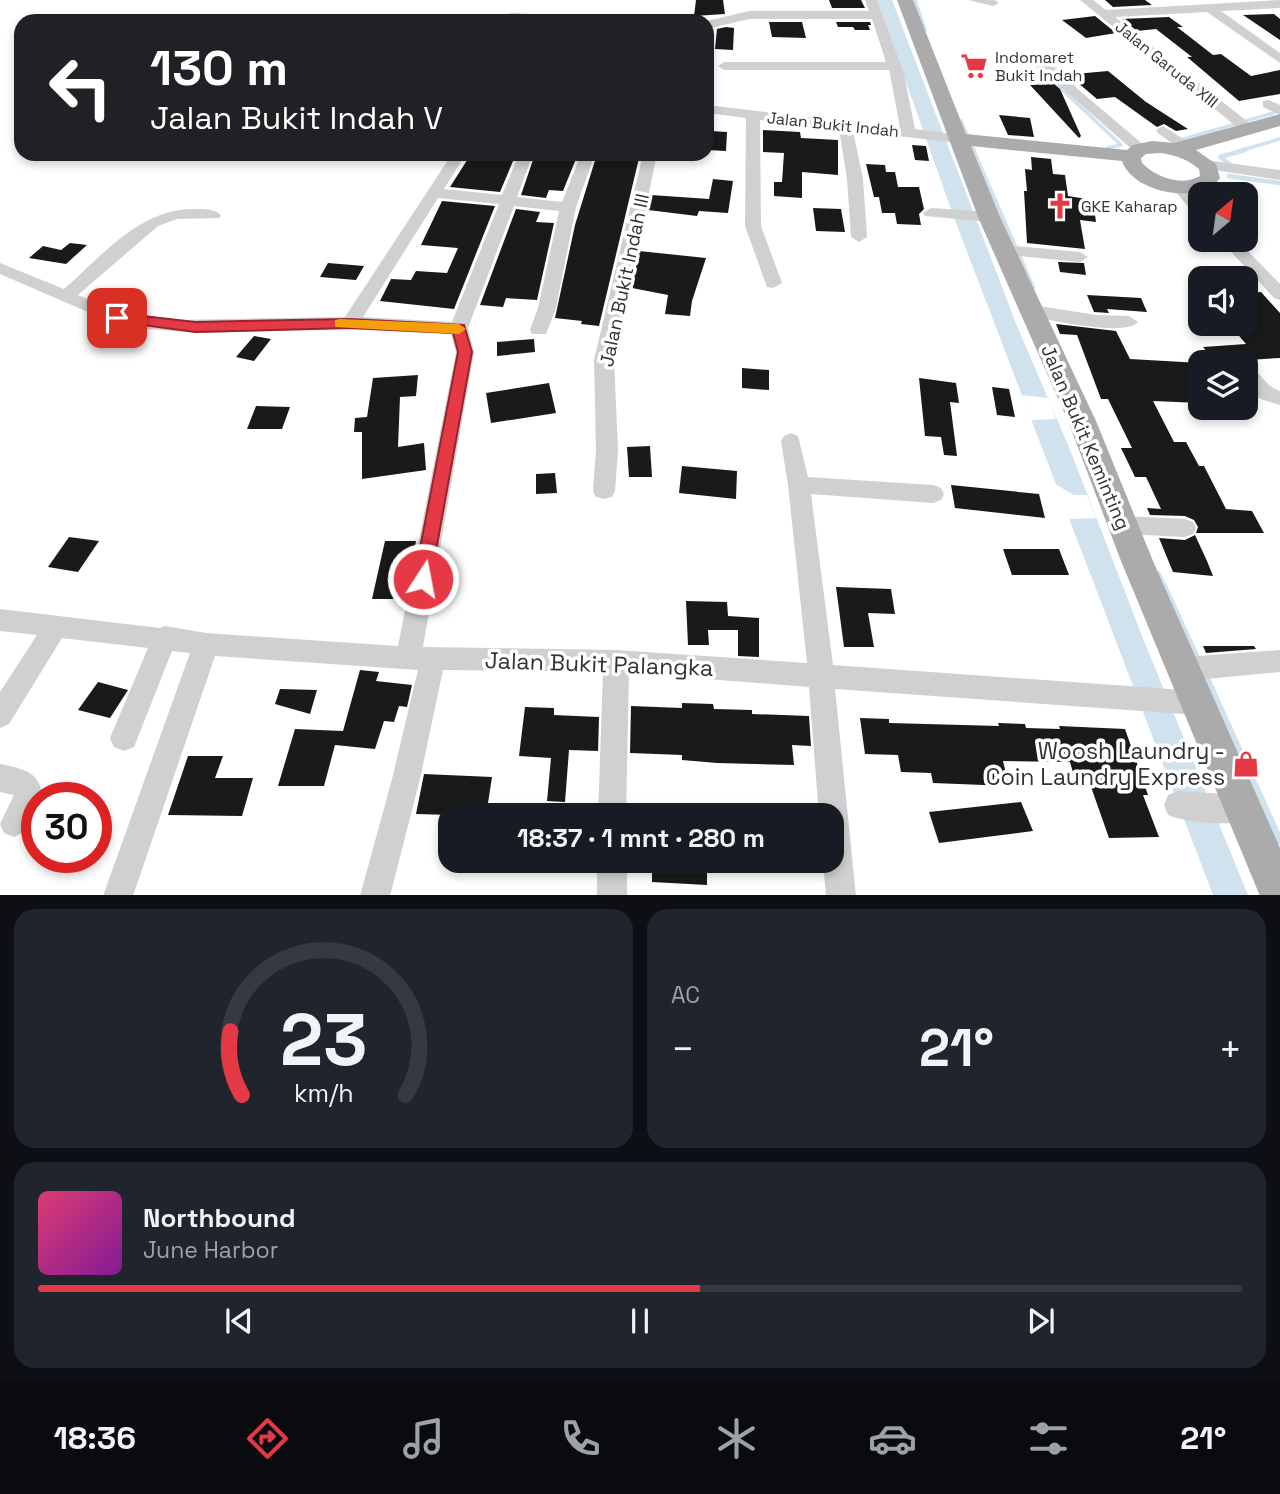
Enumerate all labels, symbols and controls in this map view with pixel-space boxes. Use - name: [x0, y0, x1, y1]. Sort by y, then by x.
- street label: Jalan Garuda XIII: [1111, 16, 1222, 112]
- text: 130 m: [150, 37, 288, 99]
- icon: left: [35, 42, 126, 133]
- place label: Indomaret Bukit Indah: [995, 47, 1082, 86]
- supermarket icon: Indomaret Bukit Indah: [959, 51, 989, 81]
- text: Jalan Bukit Indah V: [150, 98, 443, 138]
- street label: Jalan Bukit Indah: [766, 107, 900, 142]
- north arrow: [1188, 182, 1258, 252]
- map controls: [1188, 182, 1258, 420]
- street label: Jalan Bukit Indah III: [594, 191, 655, 369]
- church icon: GKE Kaharap: [1045, 191, 1075, 221]
- place label: GKE Kaharap: [1081, 196, 1178, 217]
- button: sound: [1188, 266, 1258, 336]
- pin: [87, 288, 147, 348]
- icon: arrive: [98, 299, 136, 337]
- street label: Jalan Bukit Keminting: [1035, 341, 1136, 533]
- button: layers: [1188, 350, 1258, 420]
- position arrow: [386, 542, 460, 616]
- street label: Jalan Bukit Palangka: [484, 645, 714, 683]
- place label: Woosh Laundry - Coin Laundry Express: [986, 736, 1225, 792]
- shop icon: Woosh Laundry - Coin Laundry Express: [1231, 749, 1261, 779]
- speed limit sign: 30: [21, 782, 112, 873]
- text: 18:37 · 1 mnt · 280 m: [517, 821, 765, 855]
- text: AC: [671, 980, 700, 1010]
- text: 23: [280, 993, 367, 1086]
- text: 21°: [919, 1015, 994, 1081]
- text: −: [671, 1025, 695, 1073]
- text: +: [1218, 1025, 1242, 1073]
- text: km/h: [294, 1076, 353, 1108]
- text: Northbound: [143, 1201, 296, 1235]
- text: June Harbor: [143, 1235, 278, 1265]
- icon: previous: [220, 1302, 258, 1340]
- icon: pause: [621, 1302, 659, 1340]
- icon: next: [1022, 1302, 1060, 1340]
- icon: directions: [243, 1414, 292, 1463]
- icon: music: [399, 1414, 448, 1463]
- icon: phone: [556, 1414, 605, 1463]
- icon: climate: [712, 1414, 761, 1463]
- icon: car: [868, 1414, 917, 1463]
- icon: filters: [1024, 1414, 1073, 1463]
- text: 18:36: [54, 1418, 136, 1458]
- text: 21°: [1180, 1418, 1226, 1458]

